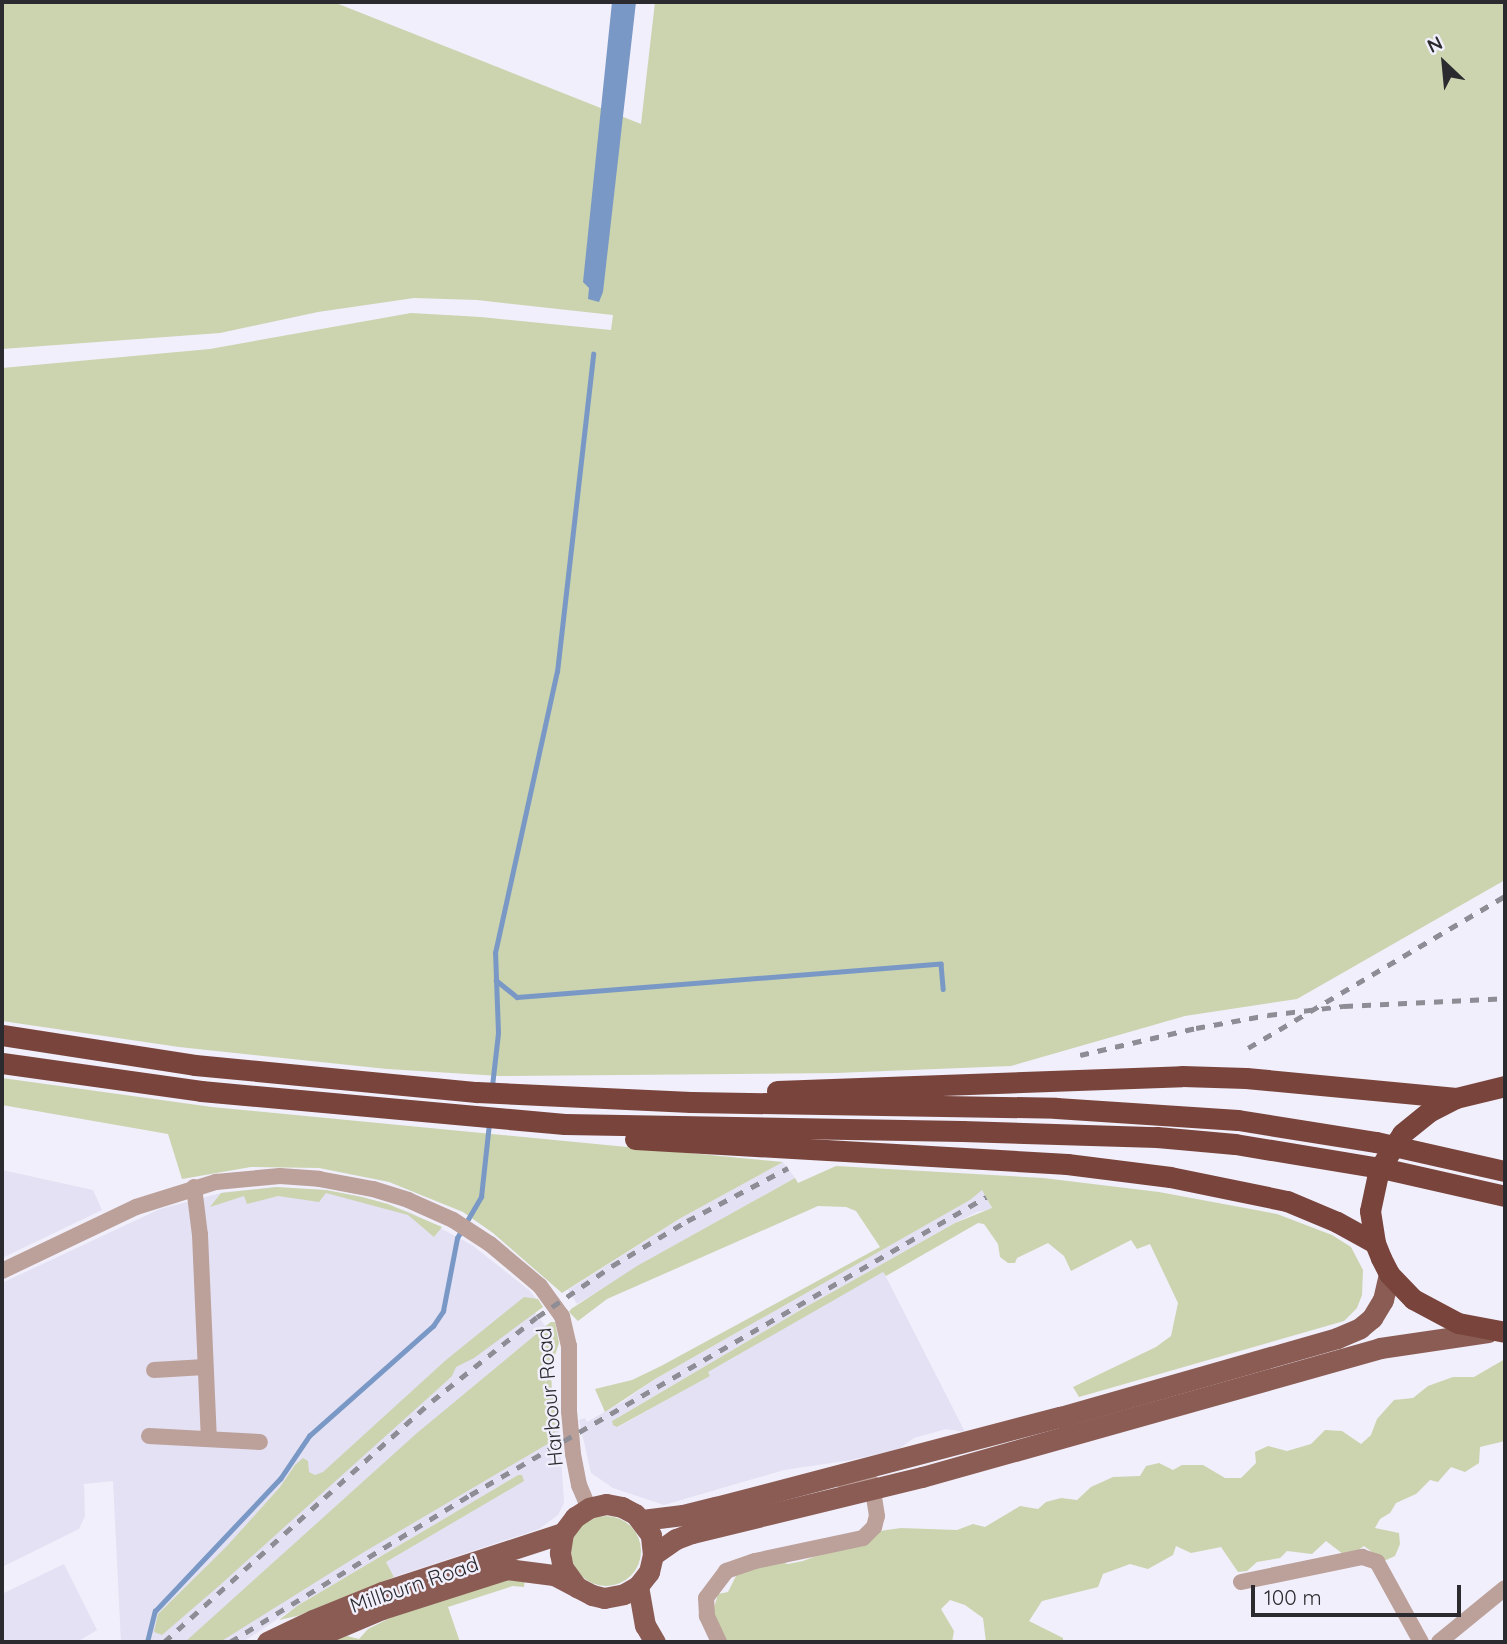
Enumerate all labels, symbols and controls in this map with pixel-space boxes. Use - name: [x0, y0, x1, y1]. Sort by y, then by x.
- north arrow: [1409, 28, 1479, 98]
- text: N: [1423, 30, 1446, 58]
- street label: Harbour Road: [530, 1327, 568, 1467]
- street label: Millburn Road: [346, 1550, 482, 1618]
- scale bar: [1255, 1570, 1465, 1614]
- text: 100 m: [1264, 1584, 1322, 1610]

